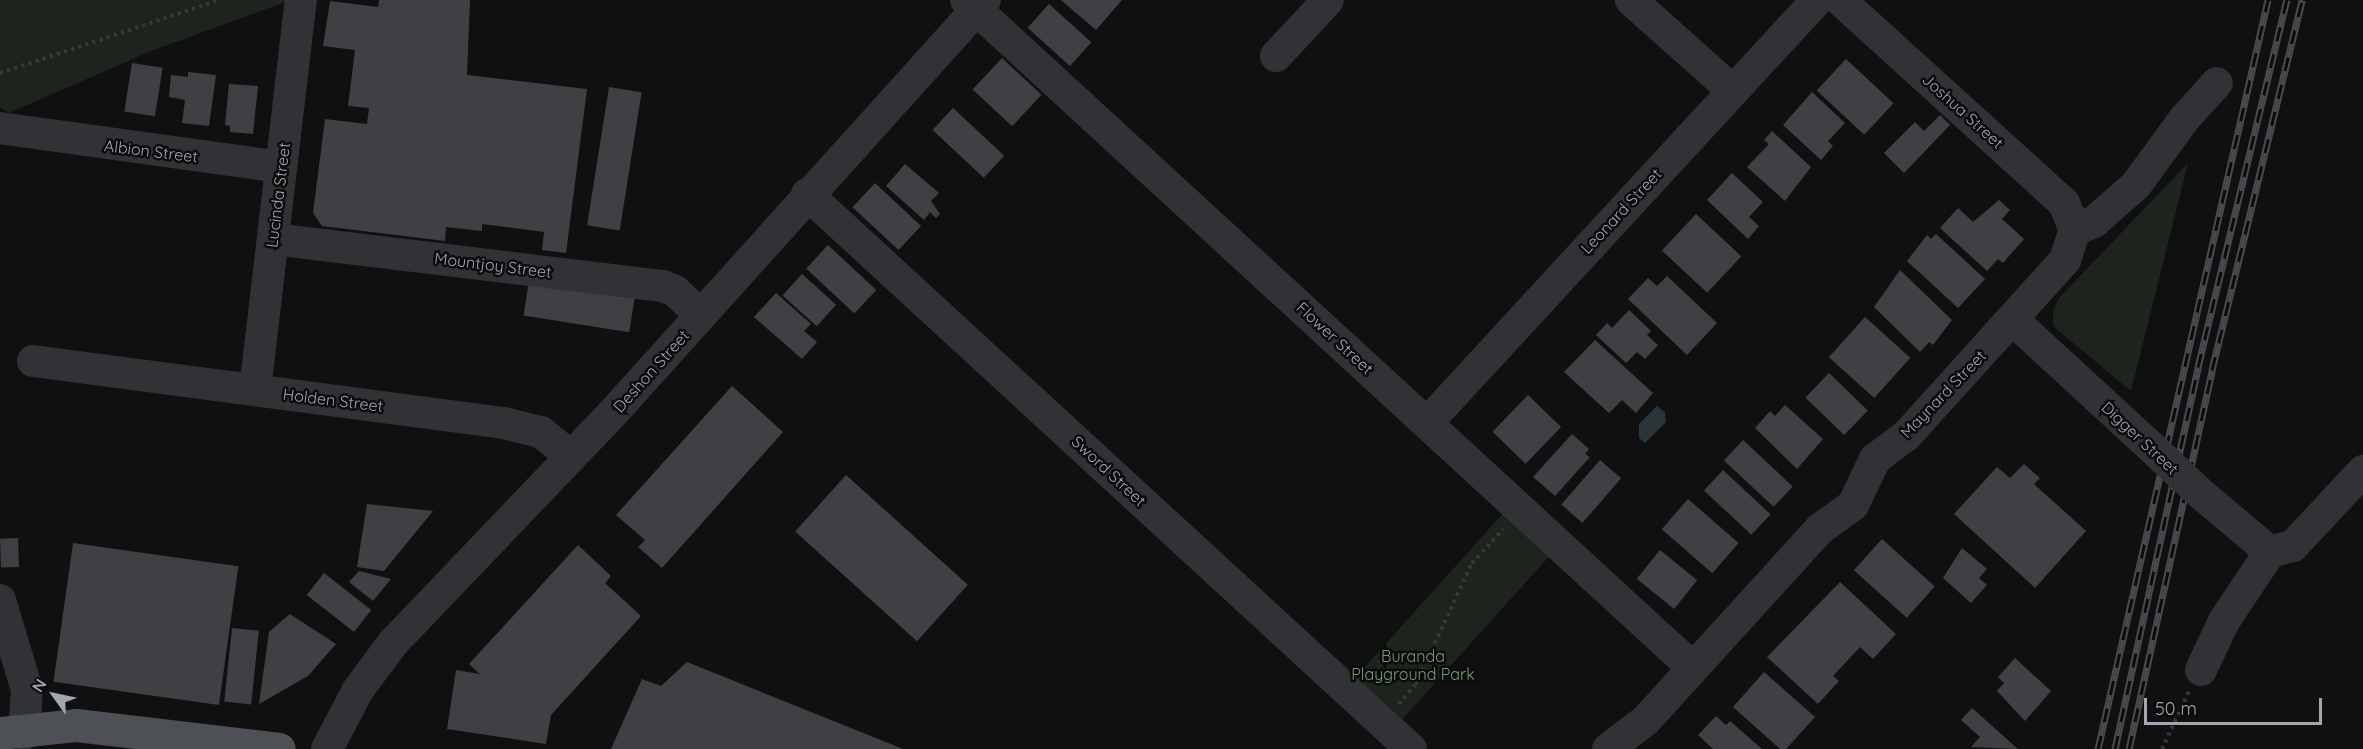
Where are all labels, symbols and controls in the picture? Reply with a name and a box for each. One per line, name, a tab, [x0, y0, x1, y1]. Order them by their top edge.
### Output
street label: Joshua Street	[1919, 70, 2007, 152]
street label: Albion Street	[103, 136, 199, 166]
street label: Lucinda Street	[262, 141, 294, 249]
street label: Leonard Street	[1577, 164, 1665, 258]
street label: Mountjoy Street	[433, 248, 553, 282]
street label: Flower Street	[1293, 298, 1377, 378]
street label: Deshon Street	[609, 326, 693, 416]
street label: Maynard Street	[1896, 346, 1990, 442]
street label: Holden Street	[282, 384, 384, 416]
street label: Digger Street	[2098, 398, 2182, 478]
street label: Sword Street	[1068, 432, 1150, 510]
park label: Buranda Playground Park	[1351, 646, 1475, 684]
north arrow	[24, 665, 84, 725]
text: N	[27, 675, 50, 696]
scale bar	[2147, 686, 2326, 724]
text: 50 m	[2155, 697, 2197, 720]

